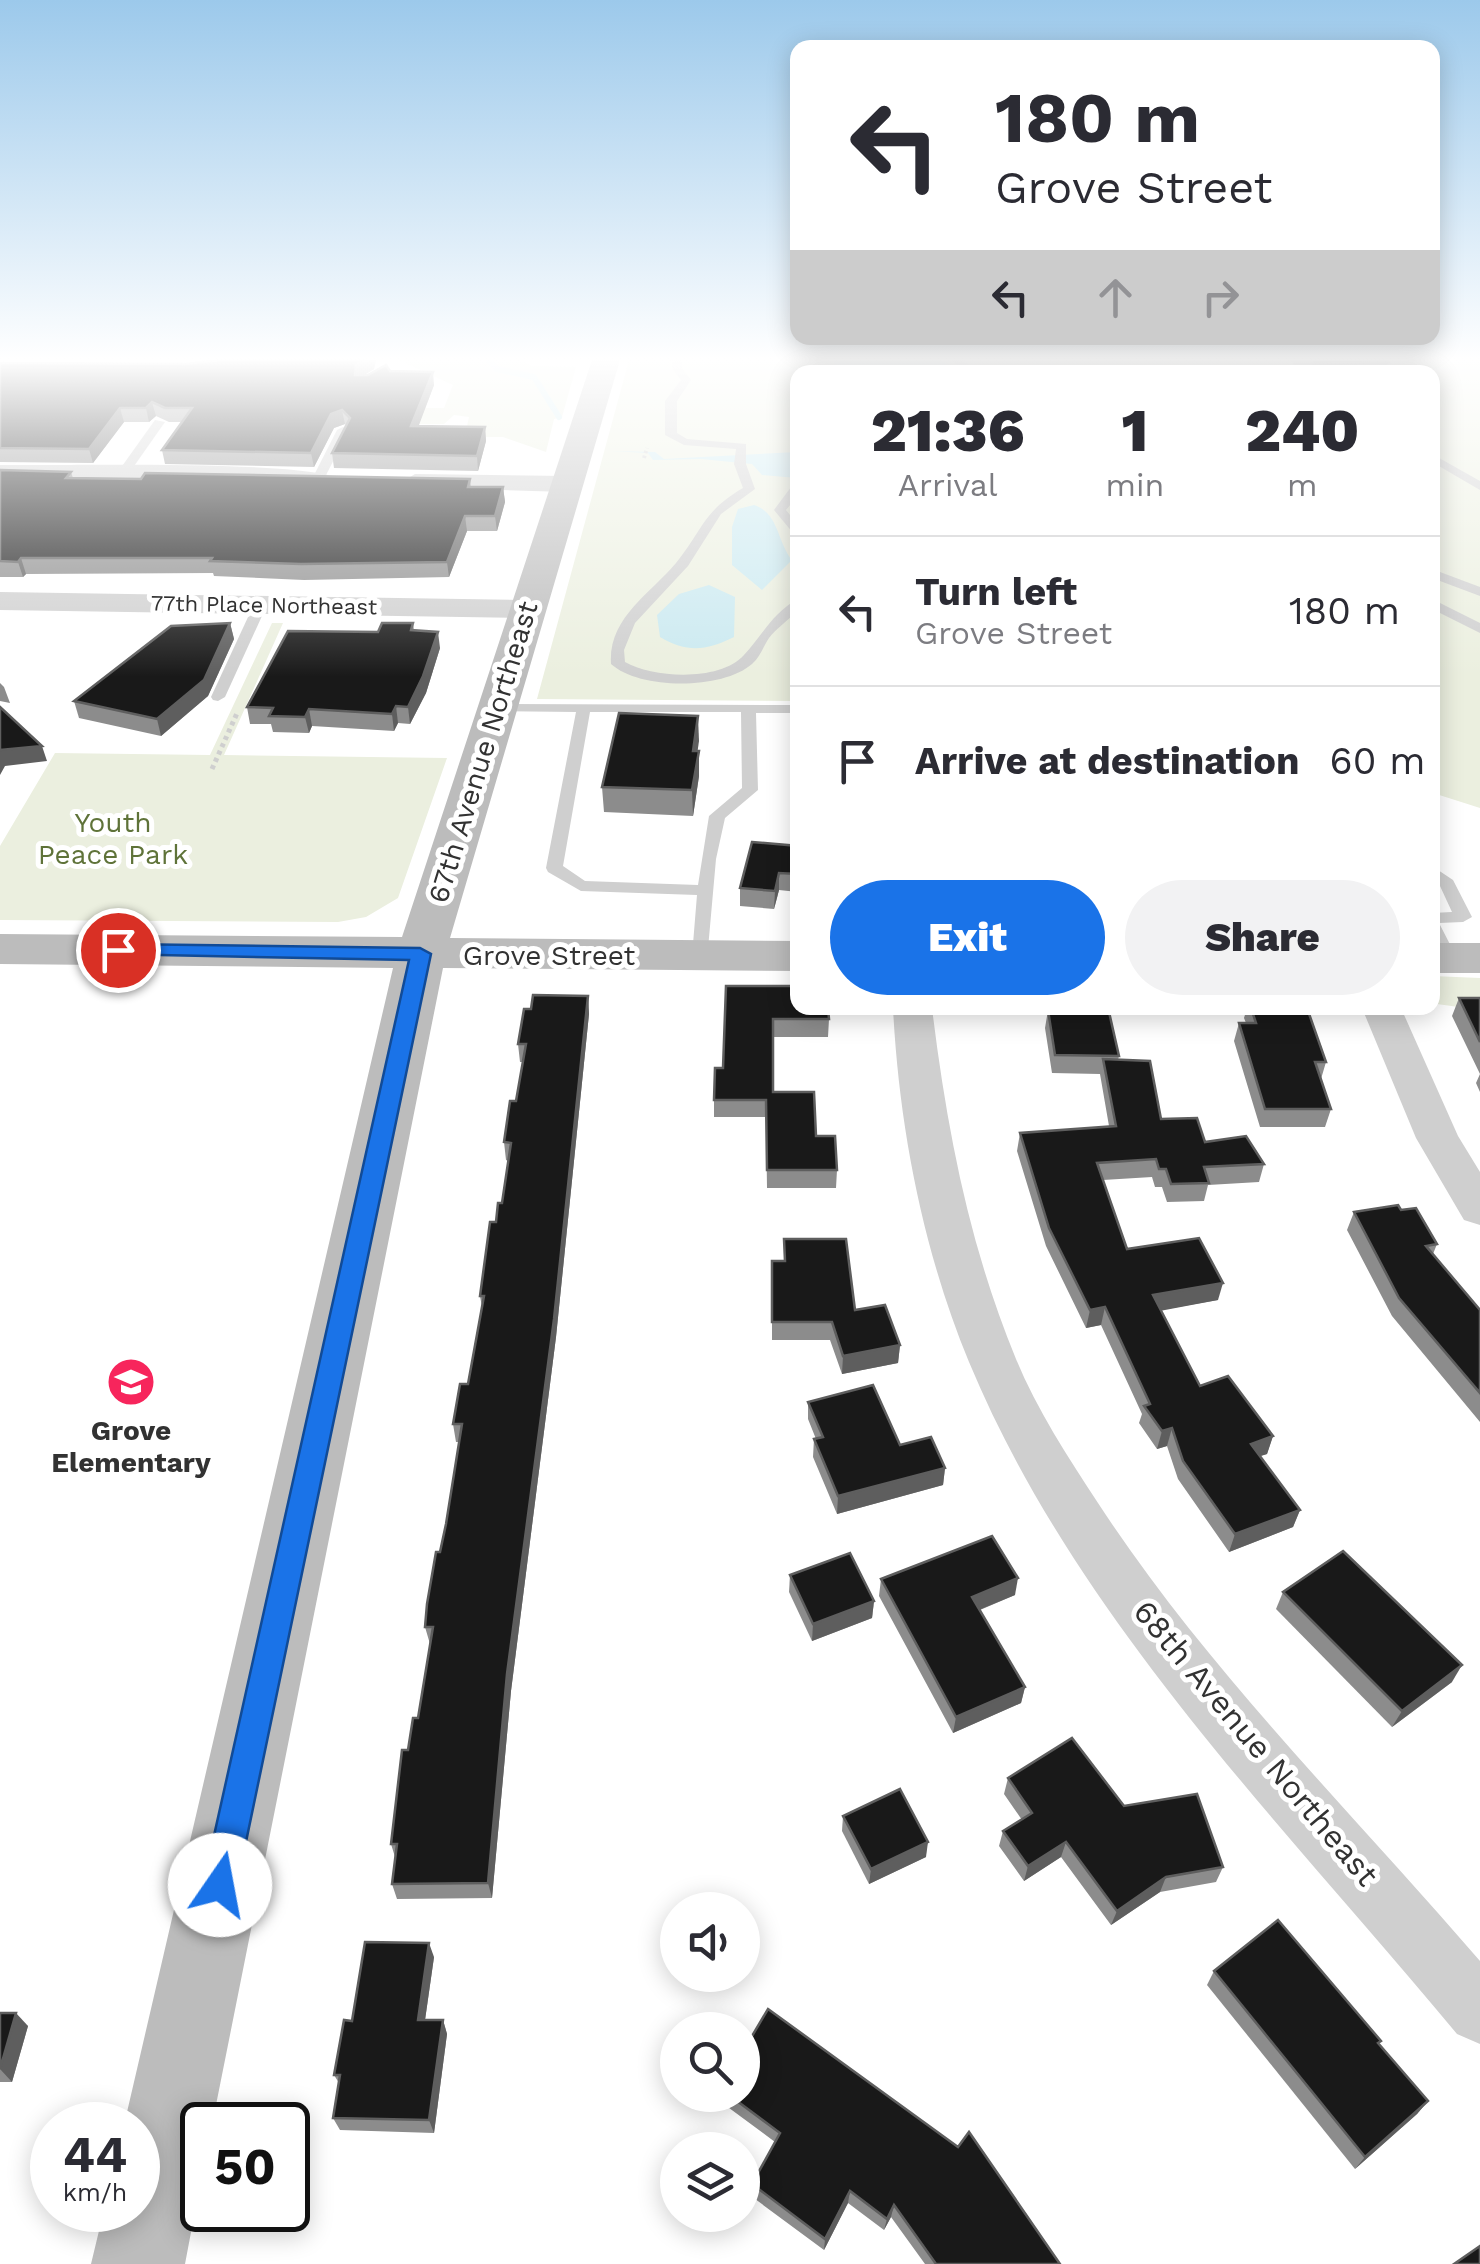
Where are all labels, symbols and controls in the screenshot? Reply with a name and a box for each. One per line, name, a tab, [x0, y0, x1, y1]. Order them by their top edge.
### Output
text: 180 m	[995, 77, 1200, 159]
icon: left	[830, 80, 960, 210]
text: Grove Street	[995, 161, 1272, 214]
icon: left	[983, 270, 1038, 325]
icon: ahead	[1088, 270, 1143, 325]
icon: right	[1193, 270, 1248, 325]
text: 21:36	[871, 395, 1025, 466]
text: 1	[1121, 395, 1148, 466]
text: 240	[1245, 395, 1359, 466]
text: Arrival	[898, 466, 998, 504]
text: min	[1105, 466, 1164, 504]
text: m	[1287, 466, 1317, 504]
text: Turn left	[915, 570, 1077, 614]
icon: left	[830, 584, 885, 639]
text: 180 m	[1289, 589, 1400, 633]
street label: 77th Place Northeast	[151, 591, 377, 619]
street label: 67th Avenue Northeast	[421, 597, 545, 907]
text: Grove Street	[915, 614, 1112, 652]
icon: arrive	[830, 734, 885, 789]
text: Arrive at destination	[915, 739, 1300, 783]
text: 60 m	[1330, 739, 1425, 783]
park label: Youth Peace Park	[38, 806, 188, 871]
button: Exit	[830, 880, 1105, 995]
button: Share	[1125, 880, 1400, 995]
pin	[76, 908, 161, 993]
icon: arrive	[91, 923, 146, 978]
street label: Grove Street	[463, 939, 636, 972]
school or university icon: Grove Elementary	[105, 1356, 157, 1408]
place label: Grove Elementary	[51, 1414, 211, 1479]
street label: 68th Avenue Northeast	[1126, 1593, 1386, 1893]
position arrow	[168, 1833, 272, 1937]
map controls	[660, 1892, 760, 2232]
button: sound	[660, 1892, 760, 1992]
button: search	[660, 2012, 760, 2112]
speed limit sign: 50	[180, 2102, 310, 2232]
text: 44	[63, 2125, 127, 2184]
button: layers	[660, 2132, 760, 2232]
text: km/h	[63, 2178, 127, 2207]

